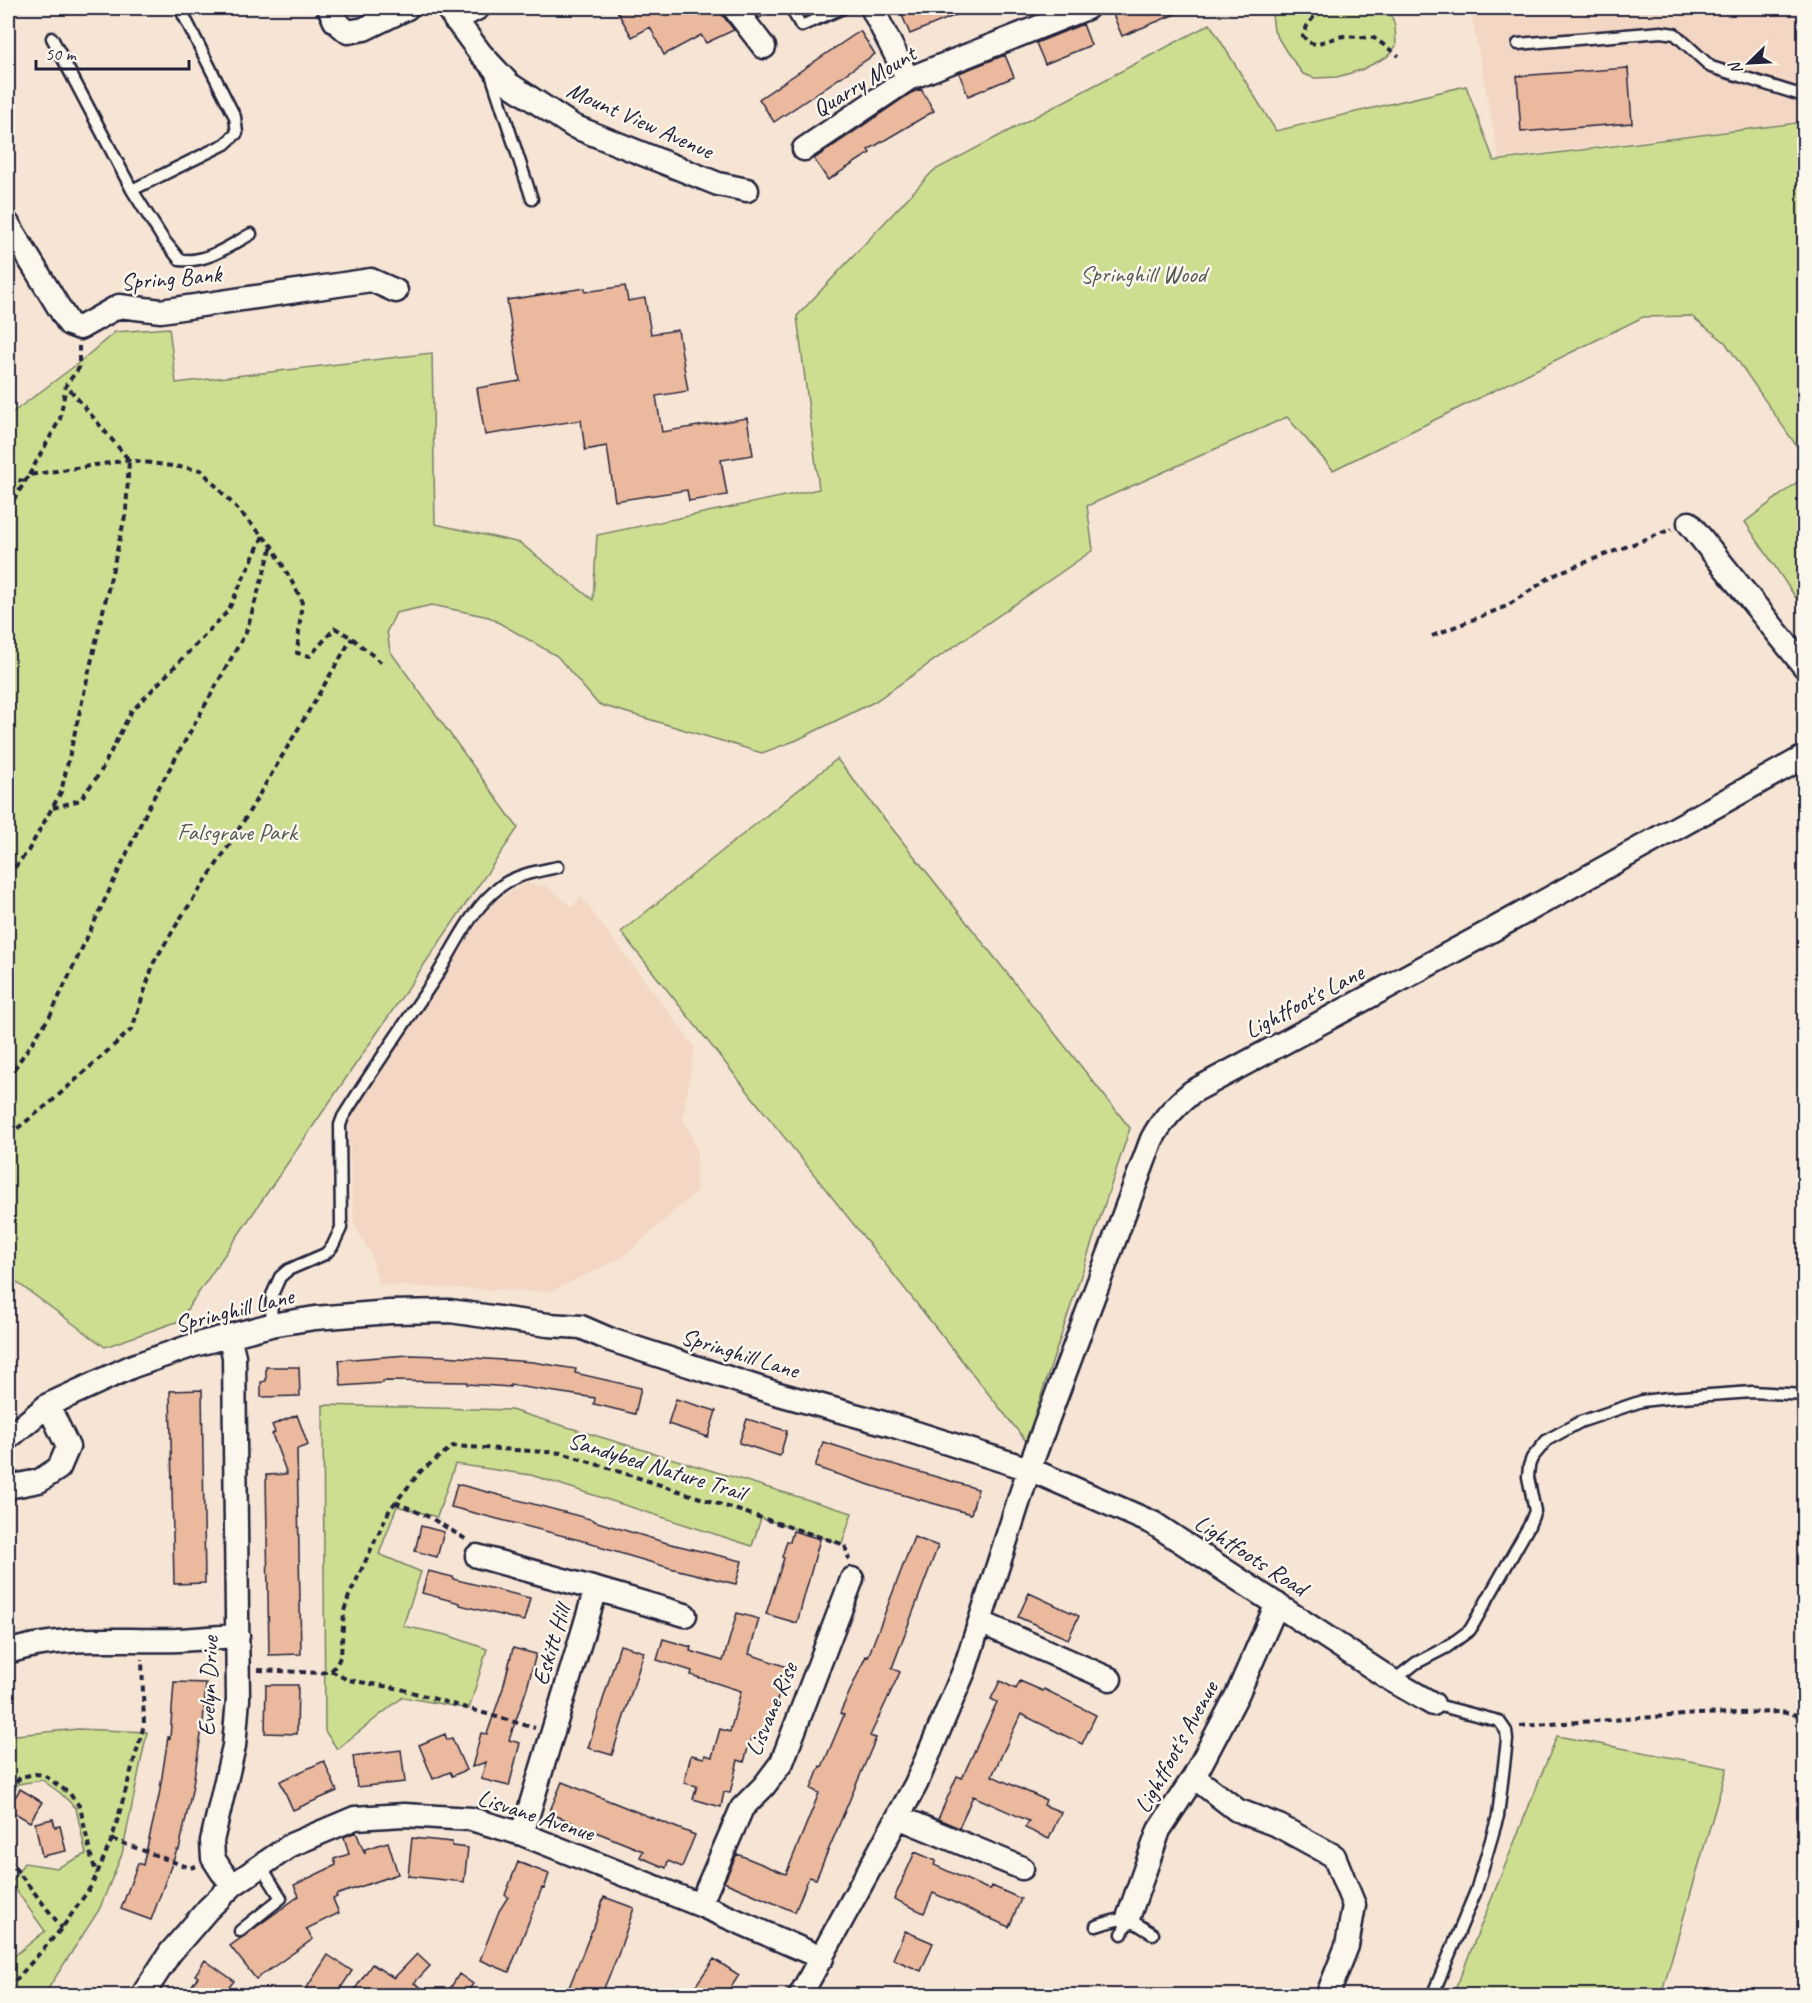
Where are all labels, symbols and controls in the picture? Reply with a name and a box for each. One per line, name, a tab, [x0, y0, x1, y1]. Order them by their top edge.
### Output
scale bar	[36, 33, 189, 71]
north arrow	[1719, 33, 1779, 93]
street label: Quarry Mount	[807, 37, 923, 124]
text: 50 m	[45, 43, 78, 65]
text: N	[1724, 57, 1747, 77]
street label: Mount View Avenue	[562, 74, 720, 166]
street label: Spring Bank	[120, 258, 225, 297]
park label: Springhill Wood	[1080, 259, 1210, 289]
park label: Falsgrave Park	[177, 817, 299, 847]
street label: Lightfoot's Lane	[1239, 956, 1371, 1045]
street label: Springhill Lane	[172, 1280, 299, 1339]
street label: Springhill Lane	[678, 1321, 804, 1386]
street label: Sandybed Nature Trail	[565, 1425, 753, 1508]
street label: Lightfoots Road	[1189, 1507, 1316, 1604]
street label: Eskitt Hill	[525, 1598, 578, 1689]
street label: Evelyn Drive	[191, 1633, 225, 1736]
street label: Lisvane Rise	[738, 1656, 805, 1760]
street label: Lightfoot's Avenue	[1127, 1674, 1226, 1818]
street label: Lisvane Avenue	[474, 1782, 600, 1849]

